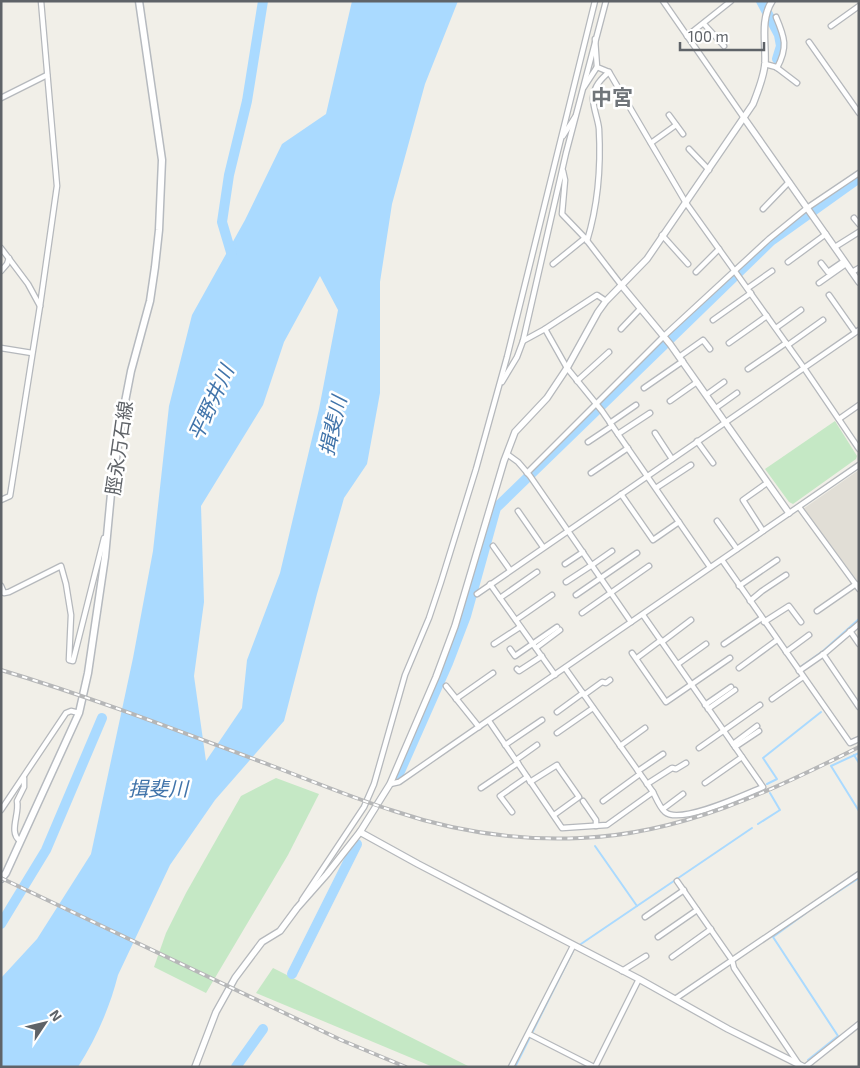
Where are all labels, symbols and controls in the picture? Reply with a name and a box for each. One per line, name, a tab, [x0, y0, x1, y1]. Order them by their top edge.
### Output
scale bar	[680, 20, 764, 52]
text: 100 m	[688, 27, 729, 45]
district label: 中宮	[591, 84, 633, 109]
water label: 平野井川	[182, 359, 239, 444]
water label: 揖斐川	[314, 392, 351, 458]
street label: 脛永万石線	[101, 399, 137, 497]
water label: 揖斐川	[128, 776, 190, 800]
north arrow	[20, 998, 70, 1048]
text: N	[46, 1006, 66, 1024]

